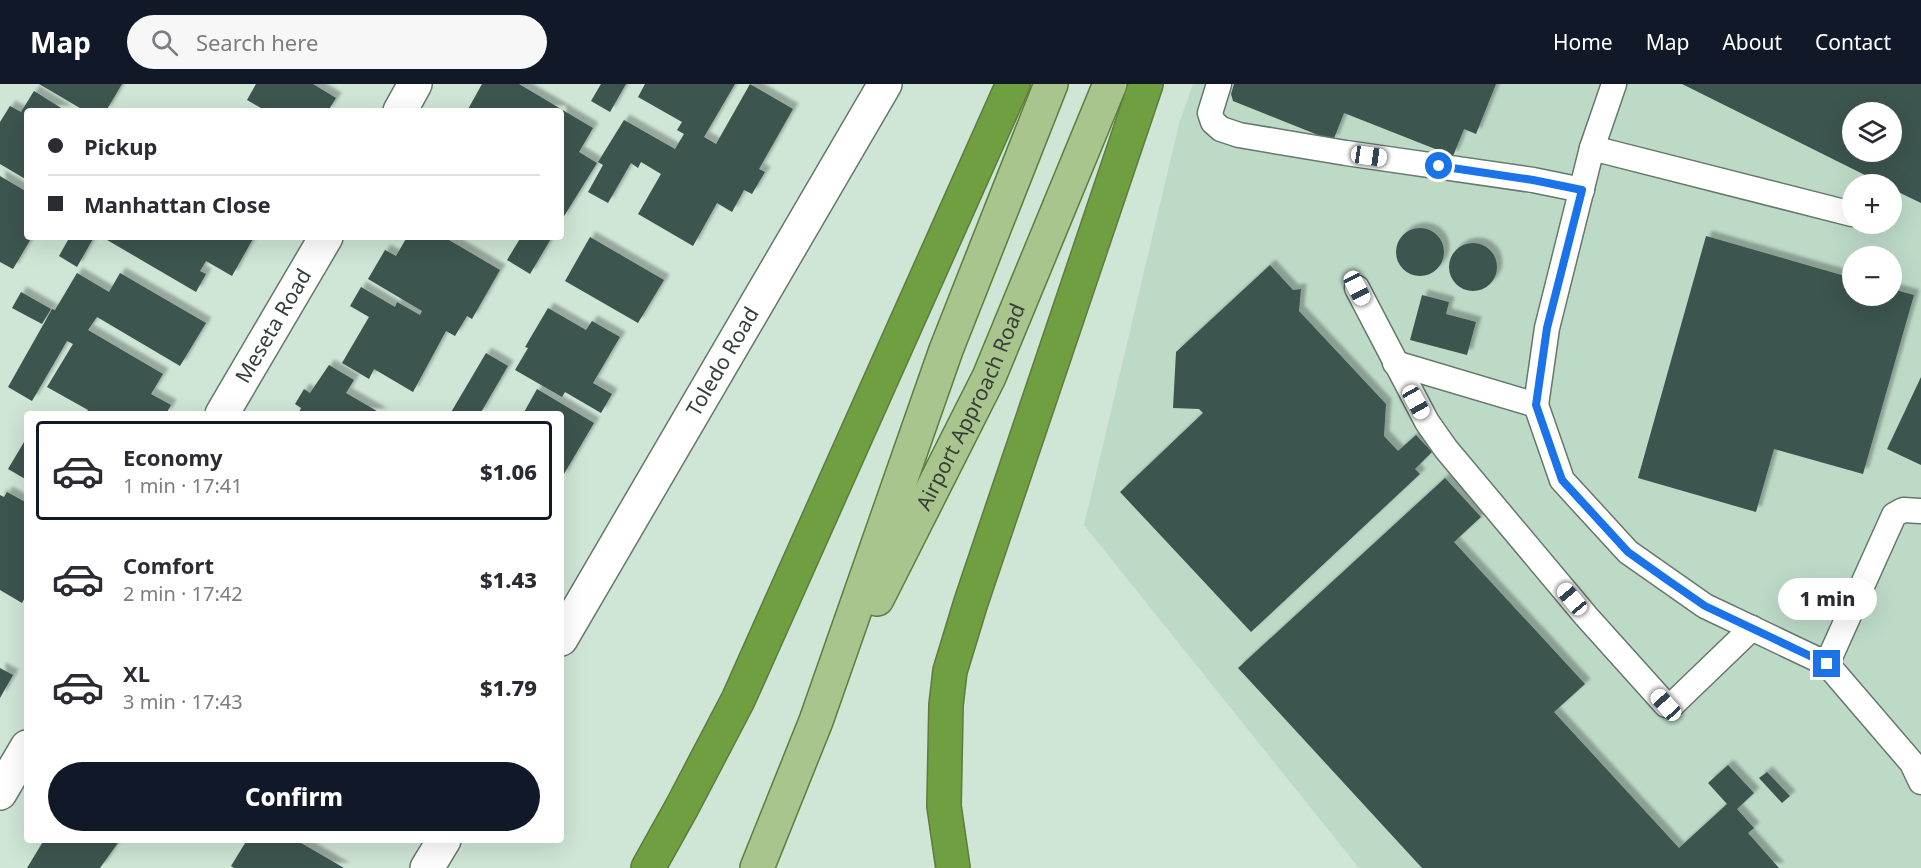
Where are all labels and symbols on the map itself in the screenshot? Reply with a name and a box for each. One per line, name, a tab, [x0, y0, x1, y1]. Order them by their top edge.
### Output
car	[1350, 145, 1388, 167]
route start	[1425, 152, 1452, 179]
street label: Meseta Road	[228, 263, 317, 388]
car	[1341, 268, 1373, 308]
street label: Airport Approach Road	[909, 299, 1031, 515]
street label: Toledo Road	[679, 302, 765, 421]
car	[1399, 382, 1433, 422]
callout: 1 min	[1778, 577, 1876, 619]
car	[1554, 579, 1590, 619]
route end	[1813, 650, 1840, 677]
car	[1647, 686, 1685, 724]

